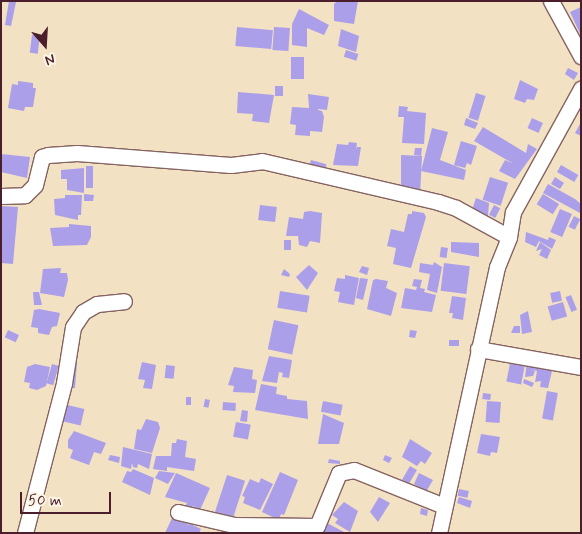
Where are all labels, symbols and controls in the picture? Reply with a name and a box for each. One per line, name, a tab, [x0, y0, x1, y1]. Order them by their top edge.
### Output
north arrow	[20, 20, 70, 70]
text: N	[43, 49, 57, 69]
scale bar	[22, 482, 114, 514]
text: 50 m	[28, 491, 62, 511]

